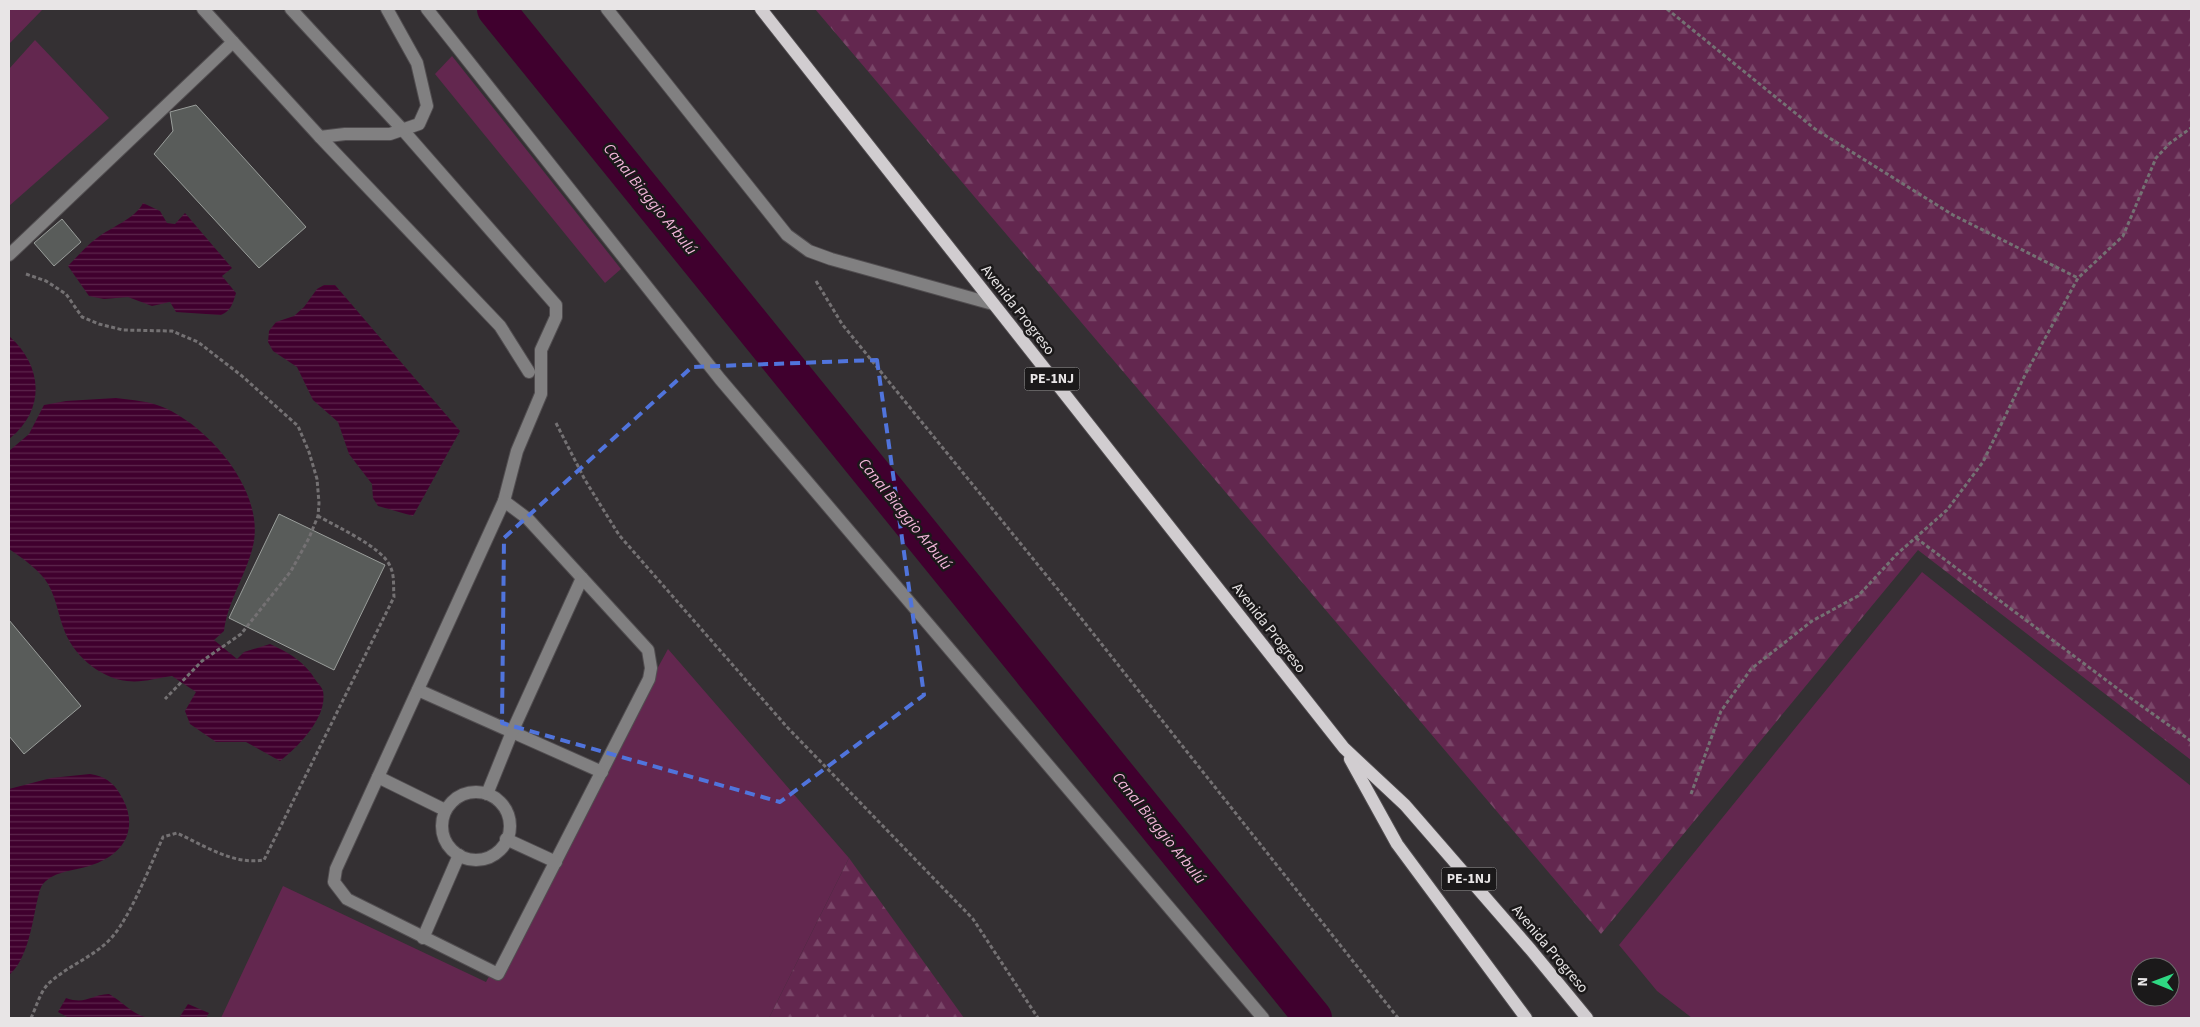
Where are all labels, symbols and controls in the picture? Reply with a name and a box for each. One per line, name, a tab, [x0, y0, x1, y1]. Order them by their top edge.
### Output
water label: Canal Biaggio Arbulú	[598, 138, 702, 260]
street label: Avenida Progreso	[976, 260, 1060, 360]
road number: PE-1NJ	[1024, 368, 1080, 390]
water label: Canal Biaggio Arbulú	[853, 453, 957, 575]
street label: Avenida Progreso	[1227, 578, 1311, 678]
water label: Canal Biaggio Arbulú	[1107, 767, 1211, 889]
road number: PE-1NJ	[1442, 868, 1496, 891]
street label: Avenida Progreso	[1507, 900, 1593, 998]
north arrow	[2130, 957, 2180, 1007]
text: N	[2133, 977, 2153, 987]

